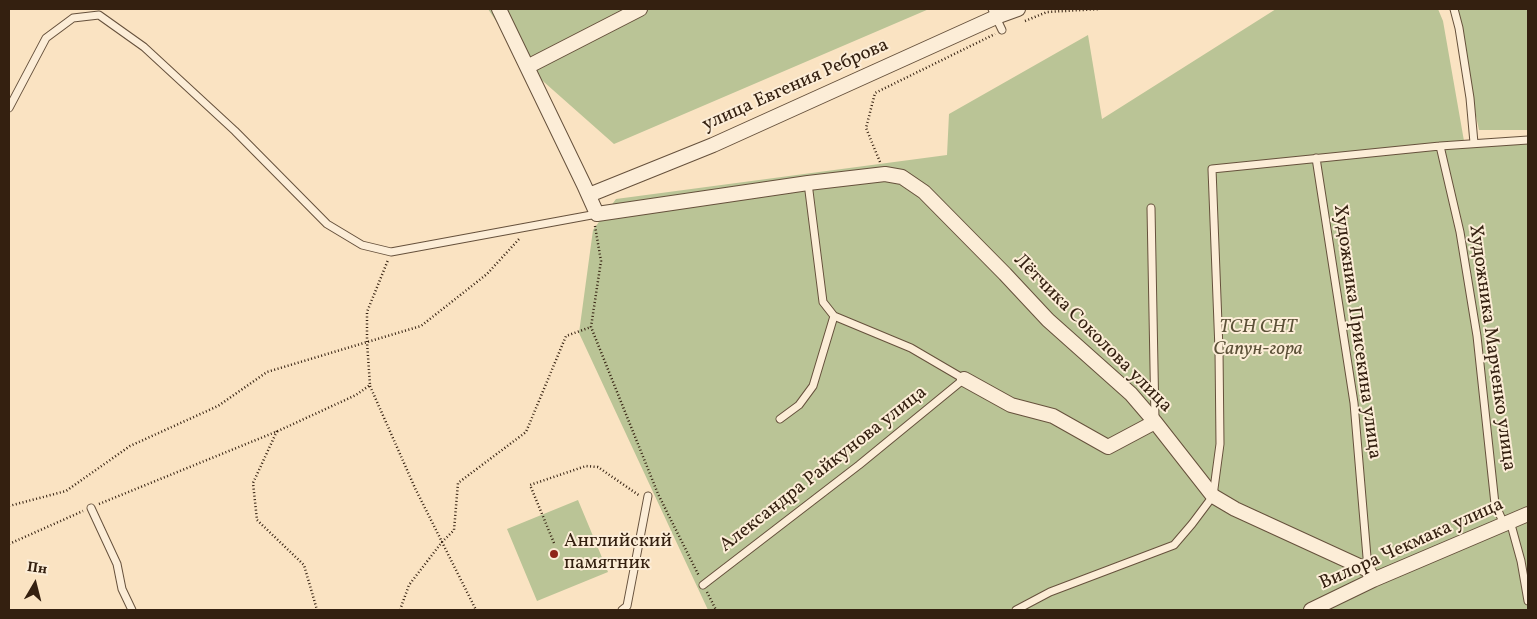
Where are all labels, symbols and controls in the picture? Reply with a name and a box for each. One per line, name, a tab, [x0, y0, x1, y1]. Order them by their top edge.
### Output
street label: улица Евгения Реброва	[699, 35, 893, 137]
street label: Художника Присекина улица	[1327, 203, 1385, 461]
street label: Художника Марченко улица	[1462, 223, 1520, 473]
street label: Лётчика Соколова улица	[1008, 250, 1176, 418]
park label: ТСН СНТ Сапун-гора	[1213, 318, 1303, 362]
street label: Александра Райкунова улица	[716, 382, 932, 558]
street label: Вилора Чекмака улица	[1316, 494, 1508, 596]
place label: Английский памятник	[564, 532, 672, 576]
marker: Английский памятник	[548, 548, 560, 560]
text: Пн	[26, 558, 48, 579]
north arrow	[10, 559, 60, 609]

